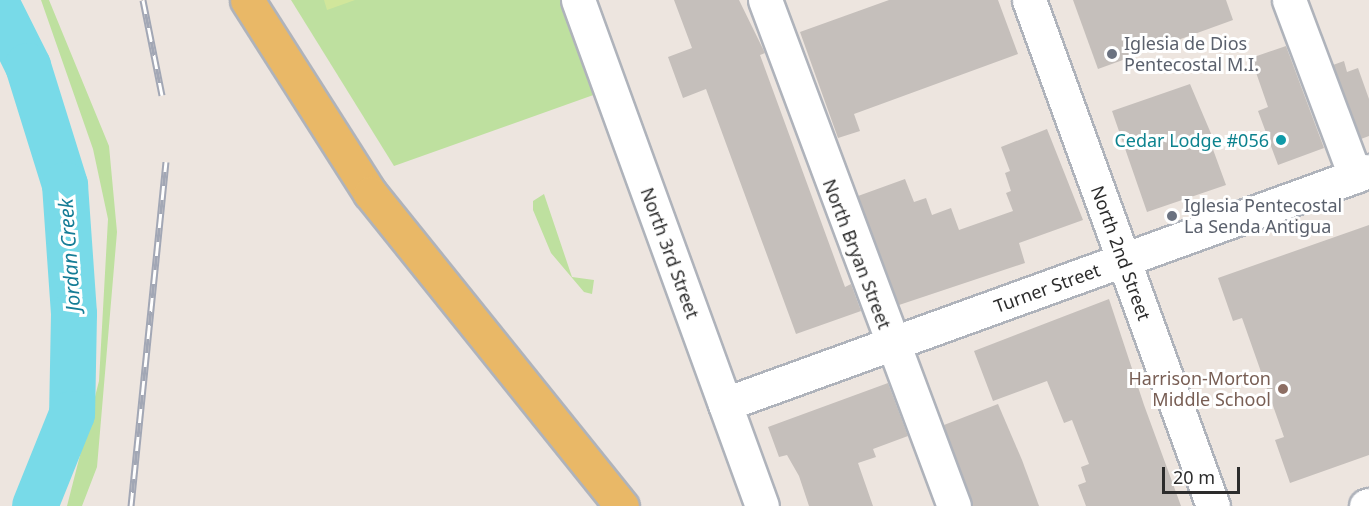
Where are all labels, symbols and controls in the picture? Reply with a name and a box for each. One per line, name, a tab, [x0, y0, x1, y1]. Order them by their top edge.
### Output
place label: Iglesia de Dios Pentecostal M.I.	[1124, 33, 1259, 76]
marker: Iglesia de Dios Pentecostal M.I.	[1105, 47, 1119, 61]
place label: Cedar Lodge #056	[1114, 129, 1269, 151]
marker: Cedar Lodge #056	[1274, 133, 1288, 147]
street label: North Bryan Street	[818, 176, 896, 332]
street label: North 2nd Street	[1087, 183, 1155, 323]
street label: North 3rd Street	[636, 185, 704, 321]
place label: Iglesia Pentecostal La Senda Antigua	[1184, 195, 1342, 238]
water label: Jordan Creek	[53, 198, 85, 312]
marker: Iglesia Pentecostal La Senda Antigua	[1165, 209, 1179, 223]
street label: Turner Street	[991, 259, 1103, 317]
place label: Harrison-Morton Middle School	[1128, 368, 1271, 410]
marker: Harrison-Morton Middle School	[1276, 382, 1290, 396]
scale bar	[1165, 455, 1243, 493]
text: 20 m	[1173, 465, 1215, 489]

